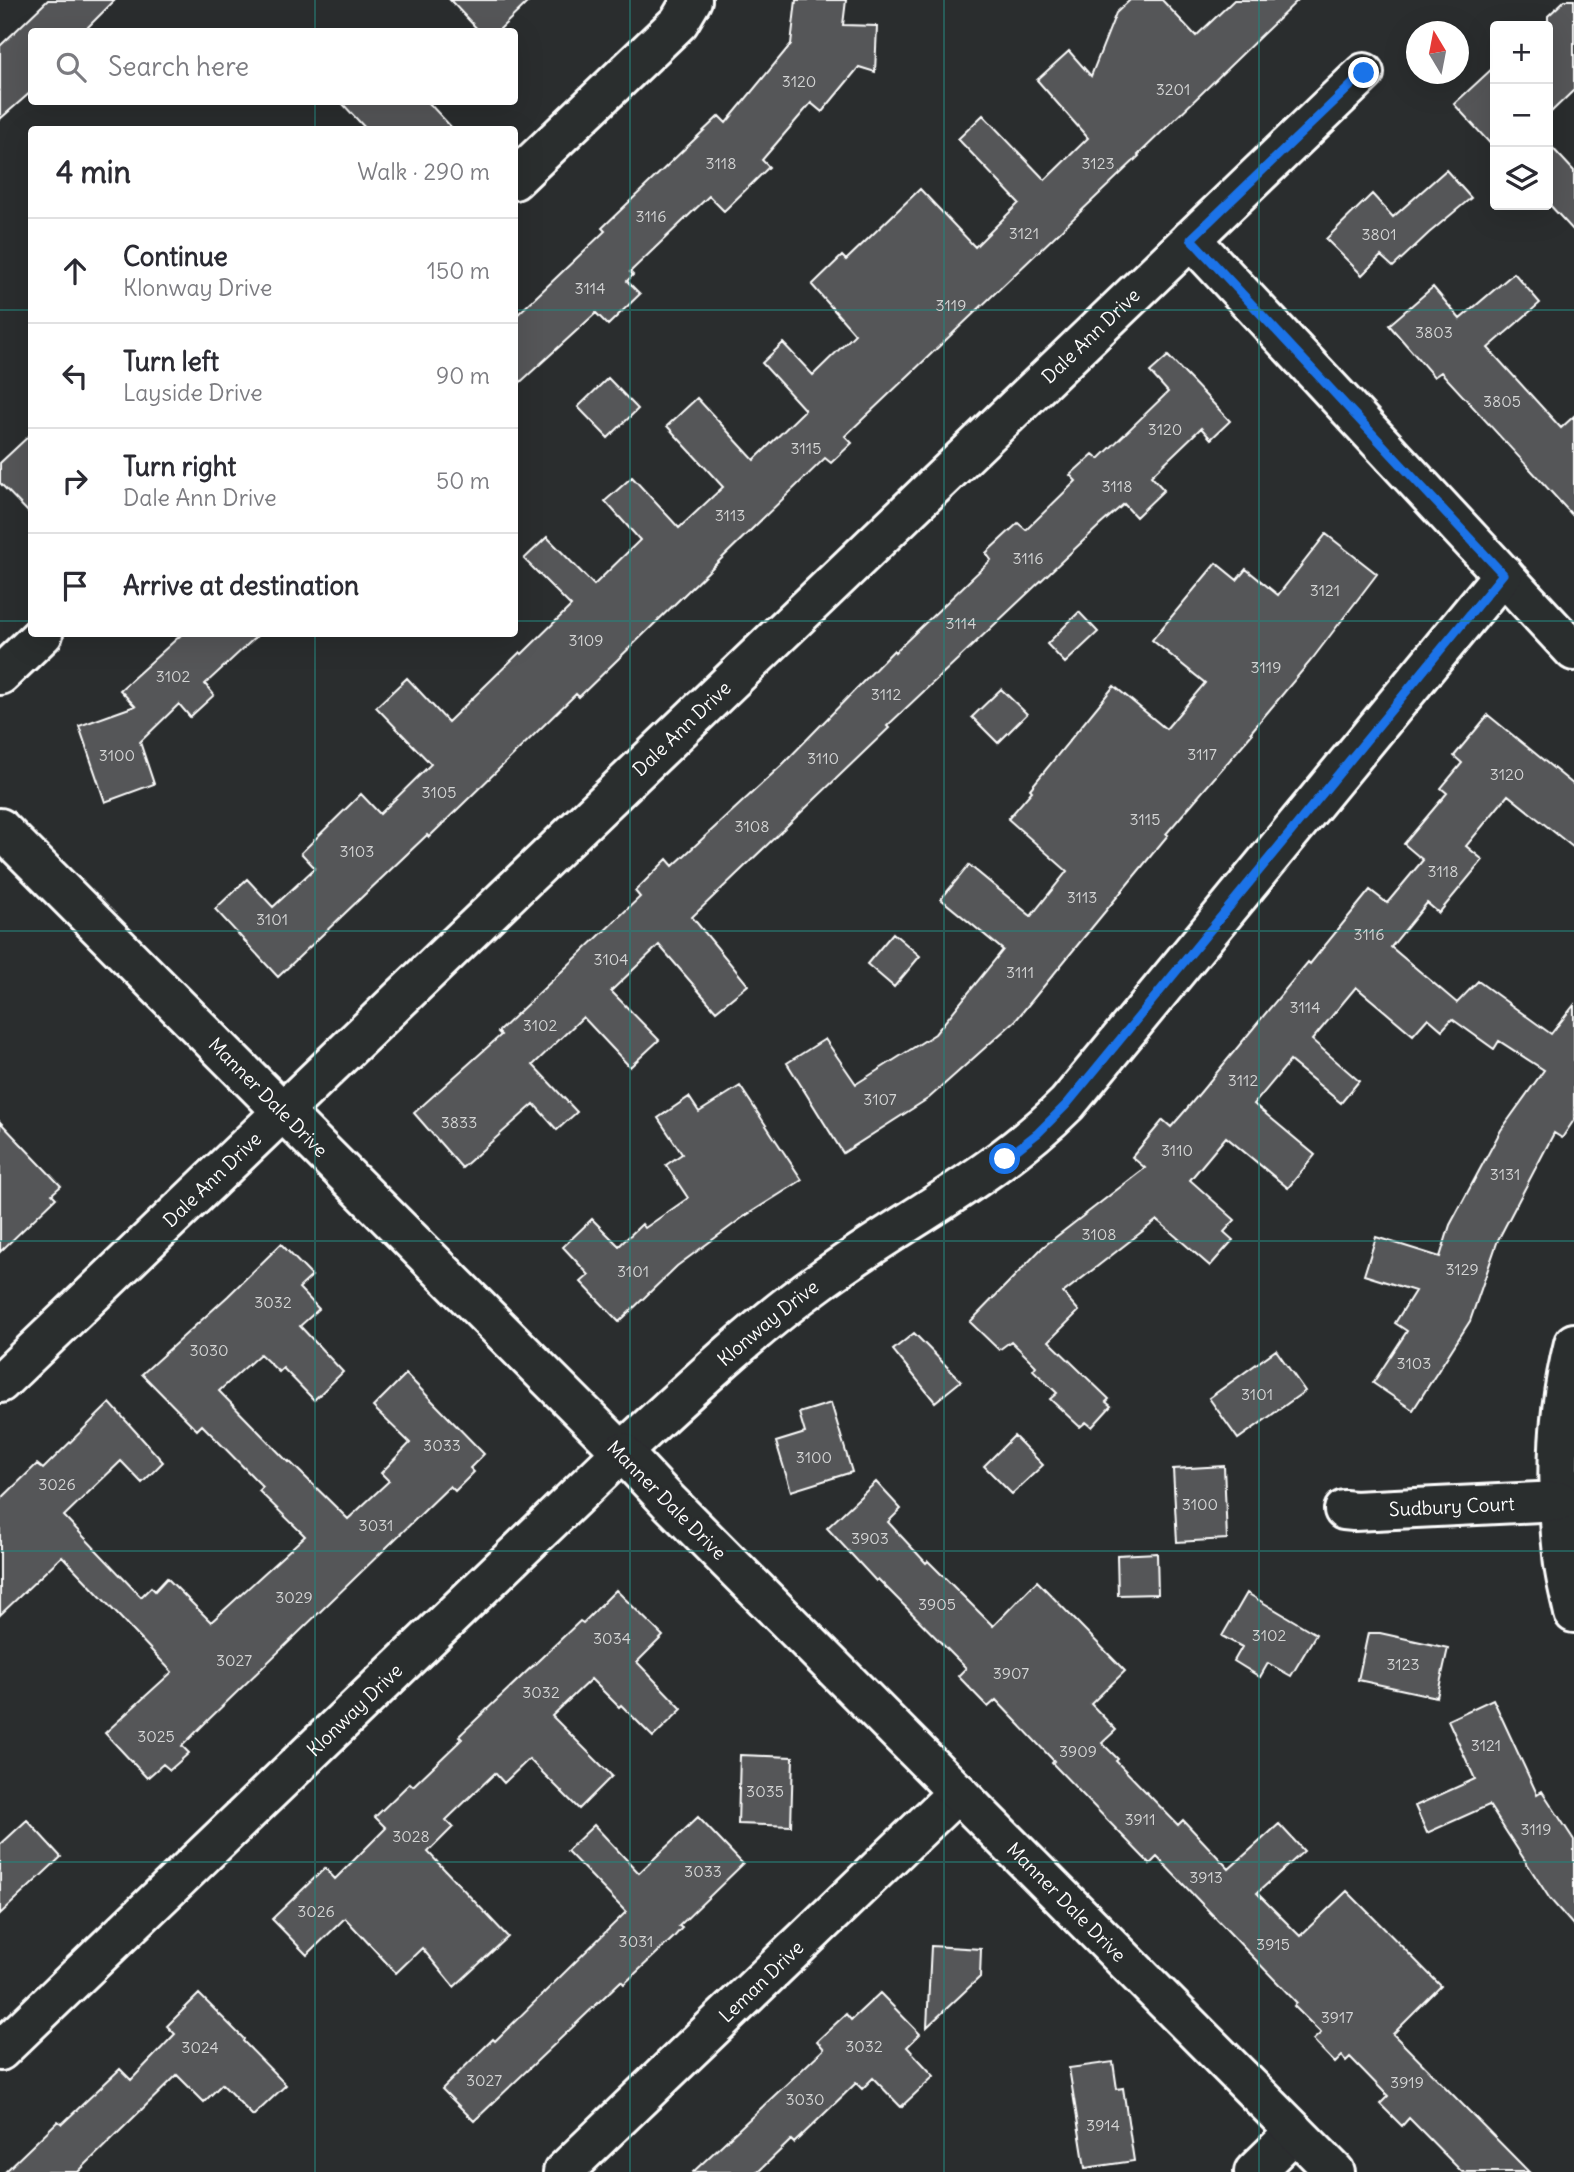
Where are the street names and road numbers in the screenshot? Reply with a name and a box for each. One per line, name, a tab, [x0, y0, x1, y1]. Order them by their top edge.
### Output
street label: Dale Ann Drive	[1036, 283, 1145, 388]
street label: Dale Ann Drive	[627, 676, 736, 781]
street label: Manner Dale Drive	[204, 1032, 333, 1162]
street label: Dale Ann Drive	[158, 1127, 266, 1232]
street label: Klonway Drive	[712, 1274, 823, 1371]
street label: Manner Dale Drive	[602, 1435, 732, 1565]
street label: Sudbury Court	[1388, 1491, 1515, 1521]
street label: Klonway Drive	[302, 1658, 407, 1761]
street label: Manner Dale Drive	[1002, 1837, 1131, 1967]
street label: Leman Drive	[714, 1935, 808, 2027]

